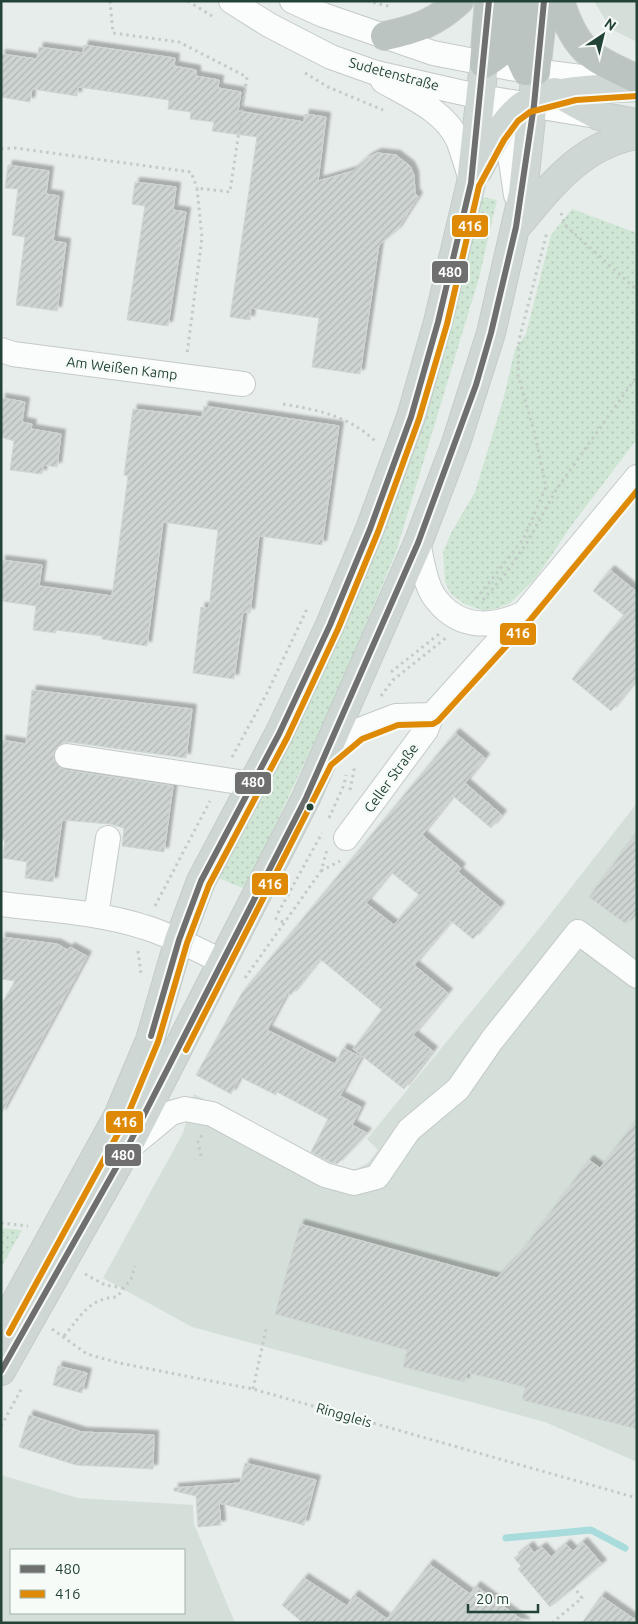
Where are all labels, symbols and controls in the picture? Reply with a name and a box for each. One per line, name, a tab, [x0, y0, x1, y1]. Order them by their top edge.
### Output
north arrow	[578, 10, 628, 60]
text: N	[602, 15, 619, 34]
street label: Sudetenstraße	[347, 54, 441, 94]
line badge: 416	[451, 214, 489, 238]
text: 416	[458, 218, 482, 234]
line badge: 480	[431, 260, 469, 284]
text: 480	[438, 264, 462, 280]
street label: Am Weißen Kamp	[66, 353, 178, 383]
line badge: 416	[499, 622, 537, 646]
text: 416	[506, 625, 530, 641]
street label: Celler Straße	[361, 740, 421, 816]
line badge: 480	[234, 771, 272, 795]
text: 480	[241, 774, 265, 790]
unlabelled marker	[305, 802, 315, 812]
line badge: 416	[251, 872, 289, 896]
text: 416	[258, 876, 282, 892]
line badge: 416	[105, 1110, 144, 1134]
text: 416	[113, 1114, 137, 1130]
line badge: 480	[104, 1143, 142, 1167]
text: 480	[111, 1147, 135, 1163]
street label: Ringgleis	[314, 1399, 374, 1431]
legend	[10, 1549, 185, 1614]
text: 480	[55, 1560, 80, 1577]
scale bar	[468, 1582, 538, 1614]
text: 416	[55, 1585, 80, 1602]
text: 20 m	[476, 1590, 509, 1607]

